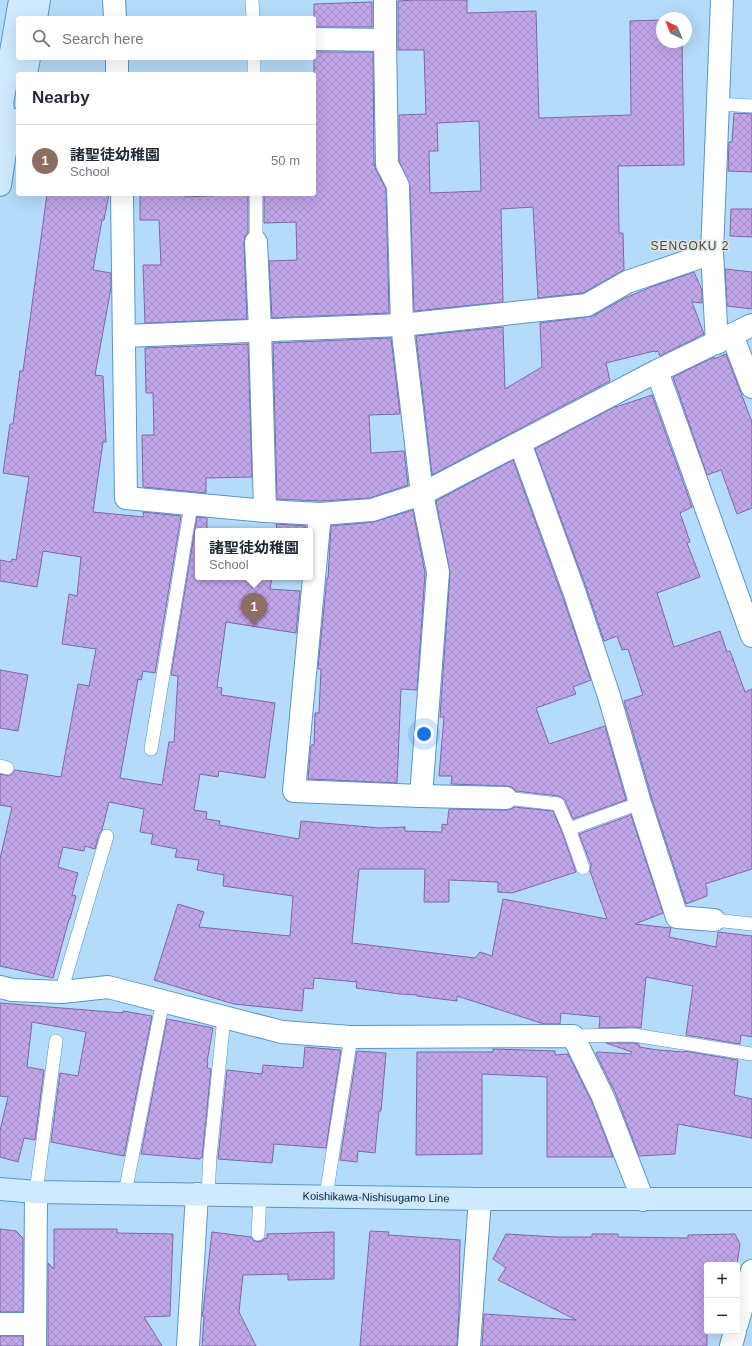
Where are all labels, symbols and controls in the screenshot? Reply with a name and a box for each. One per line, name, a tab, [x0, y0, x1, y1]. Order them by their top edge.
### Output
north arrow	[656, 12, 692, 48]
search box	[16, 16, 316, 60]
icon: search	[30, 27, 52, 49]
text: Search here	[62, 30, 144, 47]
text: Nearby	[32, 88, 90, 107]
text: 諸聖徒幼稚園	[70, 146, 160, 163]
text: 1	[41, 153, 49, 168]
text: 50 m	[271, 153, 300, 168]
text: School	[70, 164, 110, 179]
district label: SENGOKU 2	[650, 239, 730, 253]
popup	[195, 528, 313, 580]
text: 諸聖徒幼稚園	[209, 539, 299, 556]
text: School	[209, 557, 249, 572]
pin: 1	[241, 593, 267, 626]
your location	[414, 724, 434, 744]
street label: Koishikawa-Nishisugamo Line	[303, 1190, 449, 1204]
map controls	[704, 1262, 740, 1334]
button: +	[704, 1262, 740, 1298]
button: −	[704, 1298, 740, 1334]

